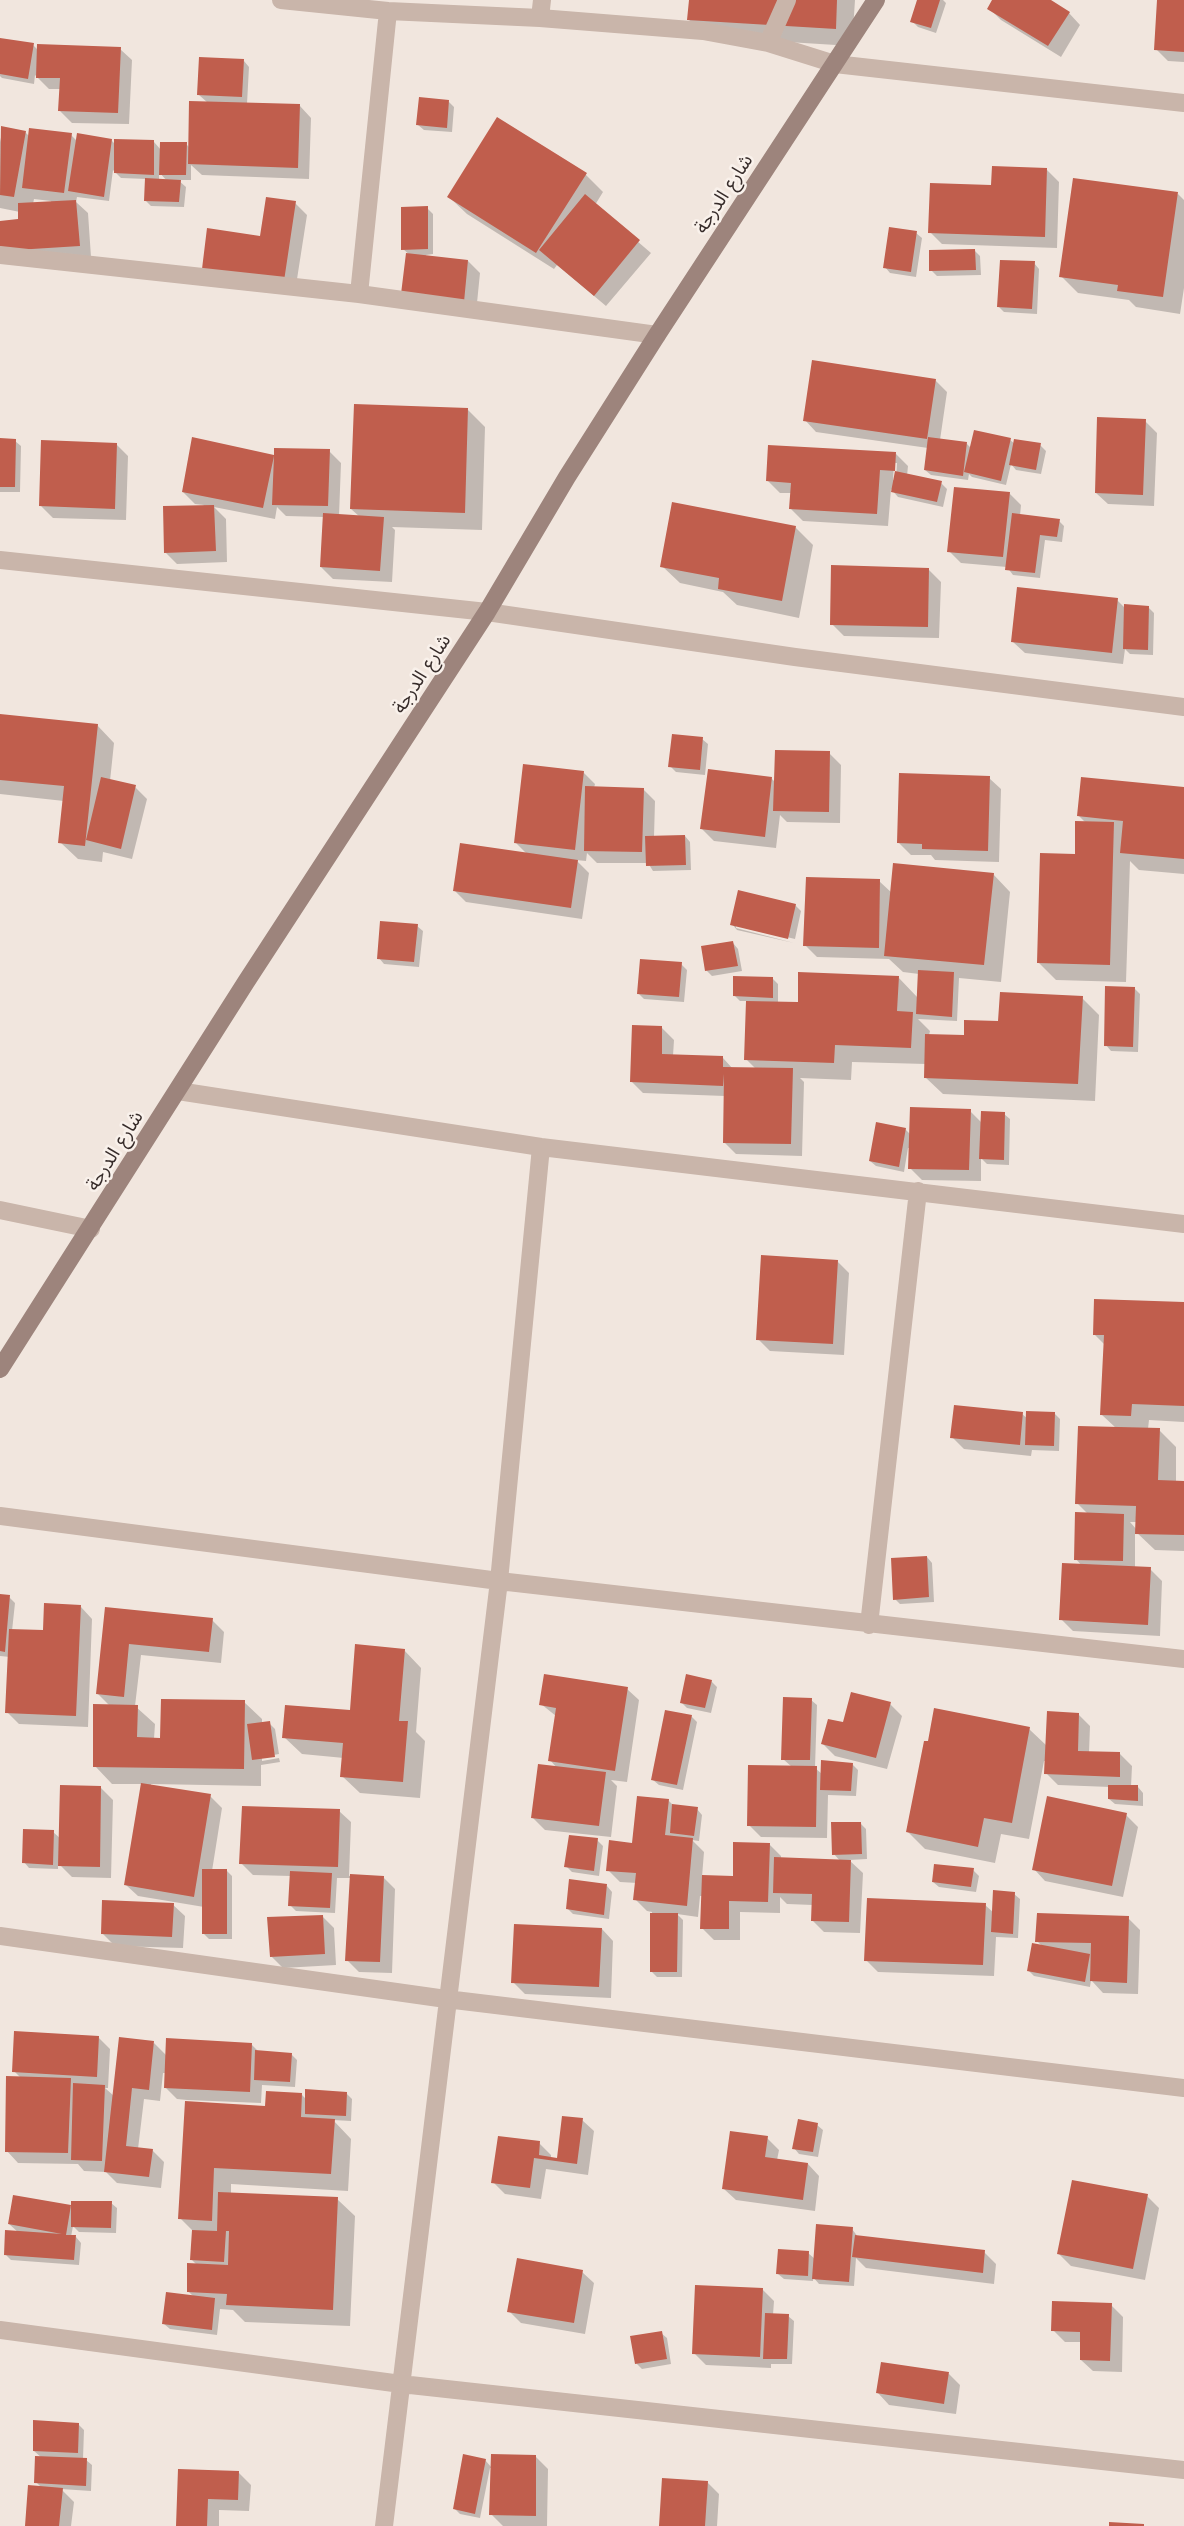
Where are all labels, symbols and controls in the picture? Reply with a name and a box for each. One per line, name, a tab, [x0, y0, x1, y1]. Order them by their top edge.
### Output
street label: شارع الدرجة	[690, 150, 758, 238]
street label: شارع الدرجة	[388, 630, 456, 718]
street label: شارع الدرجة	[82, 1107, 148, 1195]

